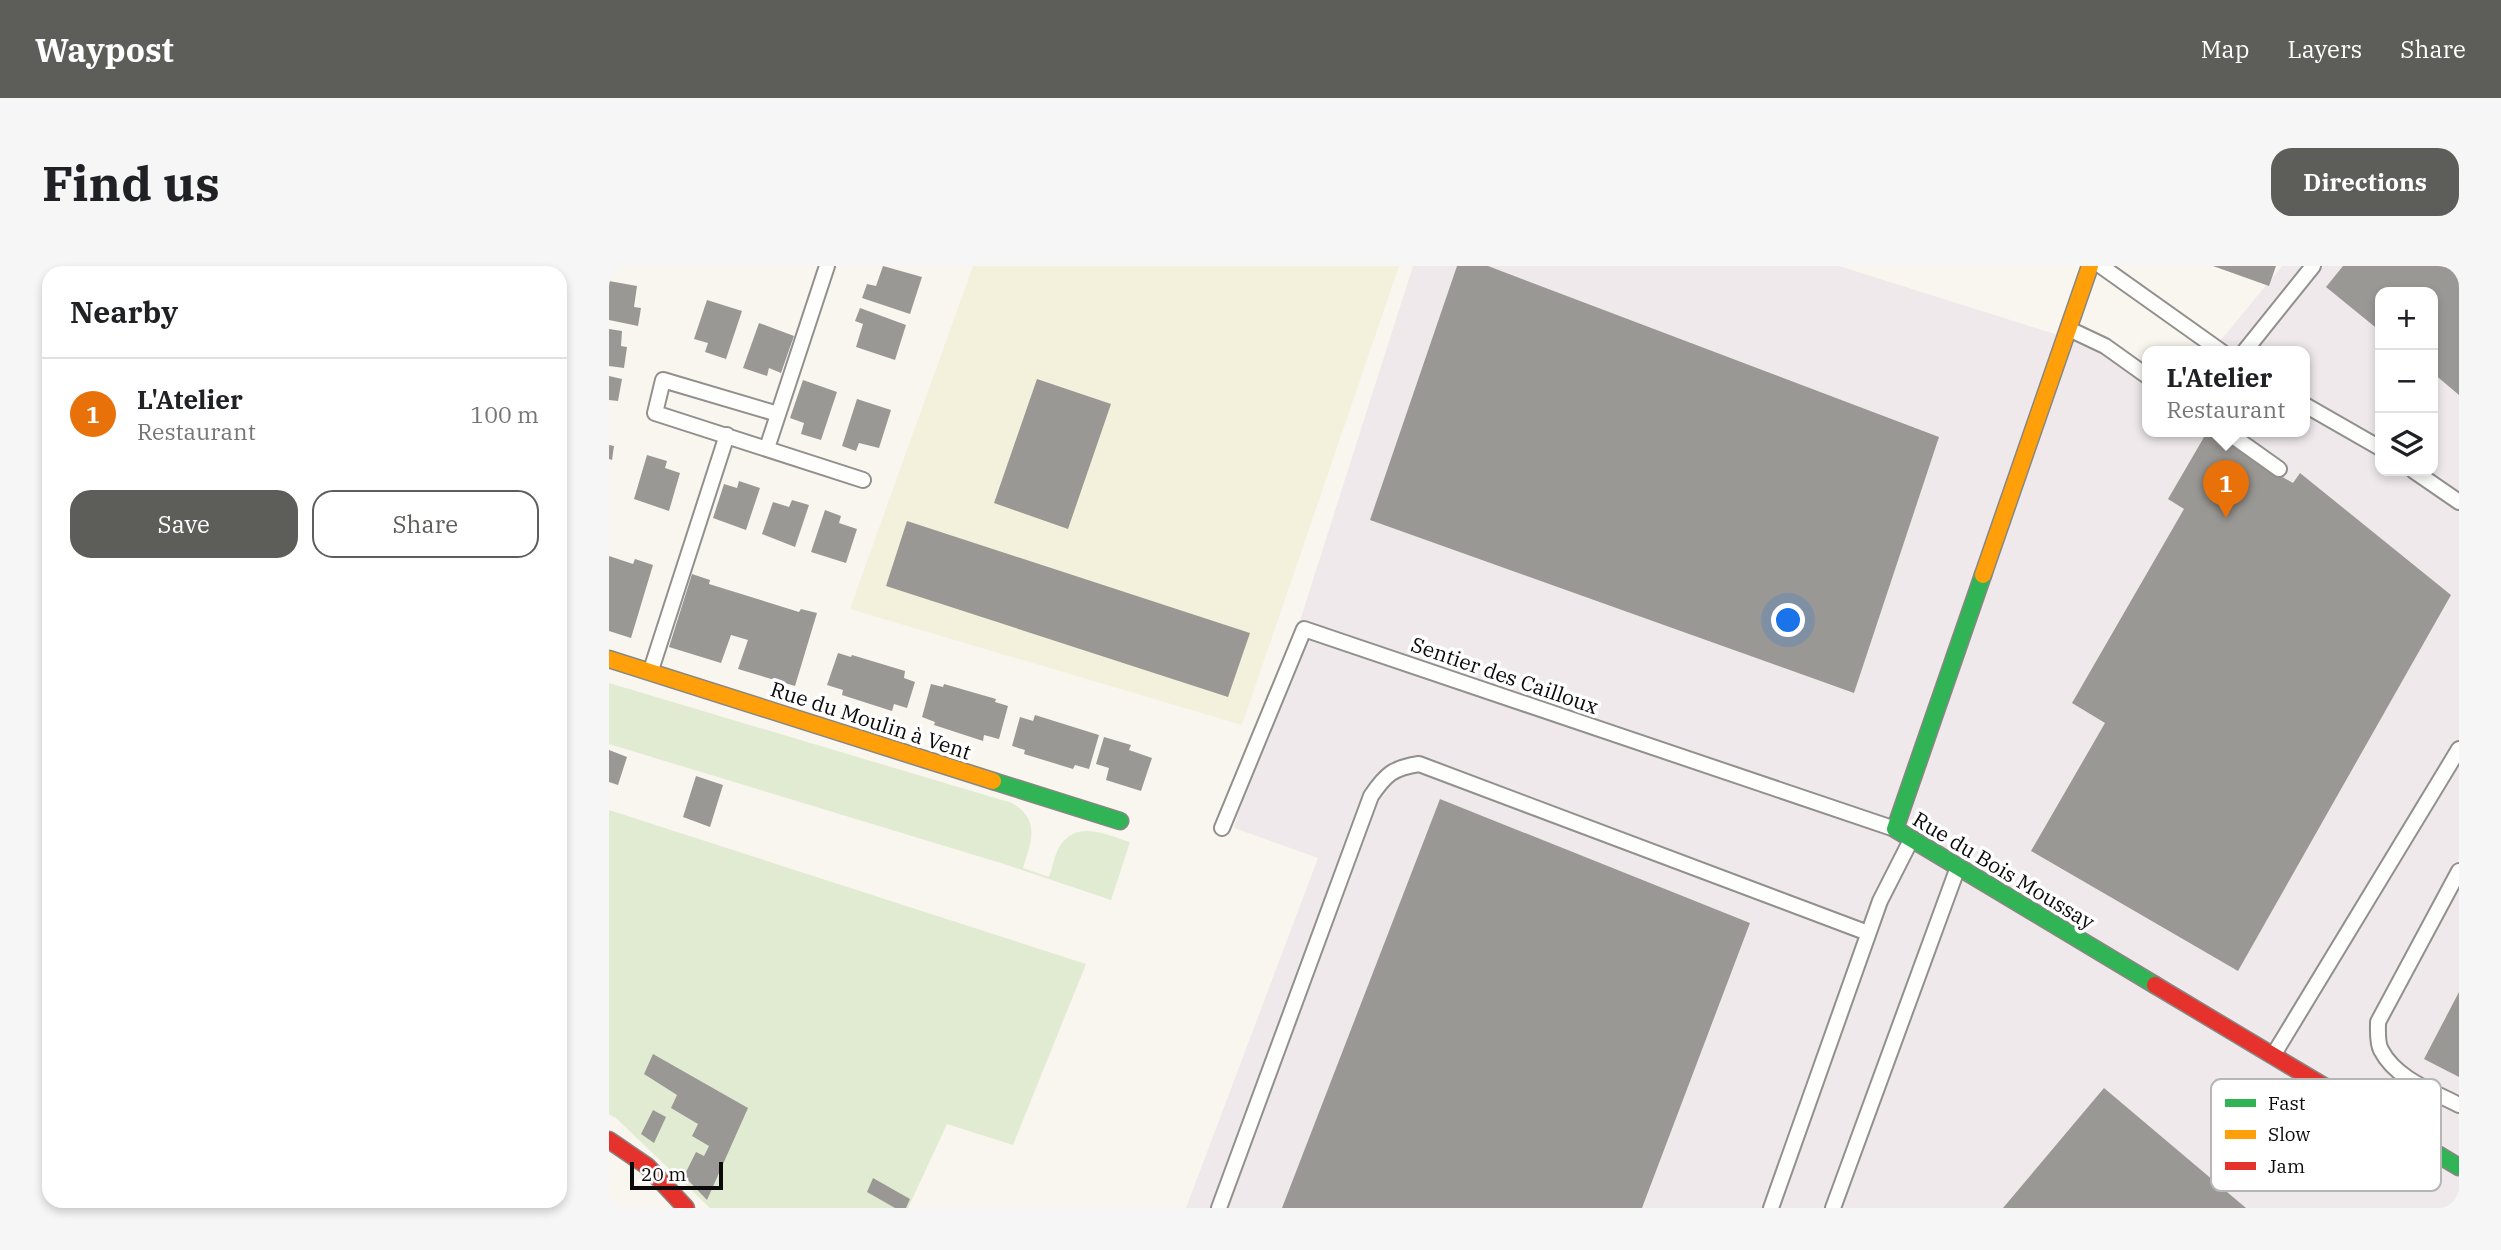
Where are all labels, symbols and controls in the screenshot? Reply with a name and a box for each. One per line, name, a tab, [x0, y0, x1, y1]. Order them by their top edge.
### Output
text: Waypost	[35, 28, 174, 71]
text: Map	[2201, 33, 2249, 65]
text: Layers	[2287, 33, 2362, 65]
text: Share	[2400, 33, 2466, 65]
button: Directions	[2271, 148, 2459, 216]
text: Find us	[42, 151, 220, 214]
map controls	[2375, 287, 2438, 476]
button: +	[2375, 287, 2438, 350]
text: Nearby	[70, 292, 178, 331]
popup	[2142, 346, 2310, 437]
button: −	[2375, 350, 2438, 413]
text: L'Atelier	[2167, 360, 2272, 394]
text: L'Atelier	[137, 382, 243, 416]
text: Restaurant	[2167, 394, 2285, 424]
text: 1	[86, 399, 100, 429]
text: 100 m	[470, 399, 539, 429]
button: layers	[2375, 413, 2438, 476]
text: Restaurant	[137, 416, 256, 446]
pin: 1	[2203, 460, 2249, 518]
button: Save	[70, 490, 298, 558]
button: Share	[312, 490, 539, 558]
your location	[1771, 603, 1805, 637]
street label: Sentier des Cailloux	[1408, 630, 1603, 720]
street label: Rue du Moulin à Vent	[767, 674, 975, 766]
street label: Rue du Bois Moussay	[1908, 805, 2101, 936]
legend	[2211, 1079, 2441, 1191]
text: Fast	[2268, 1091, 2306, 1115]
text: Slow	[2268, 1122, 2310, 1146]
text: Jam	[2268, 1154, 2305, 1178]
scale bar	[630, 1159, 723, 1191]
text: 20 m	[641, 1162, 686, 1186]

